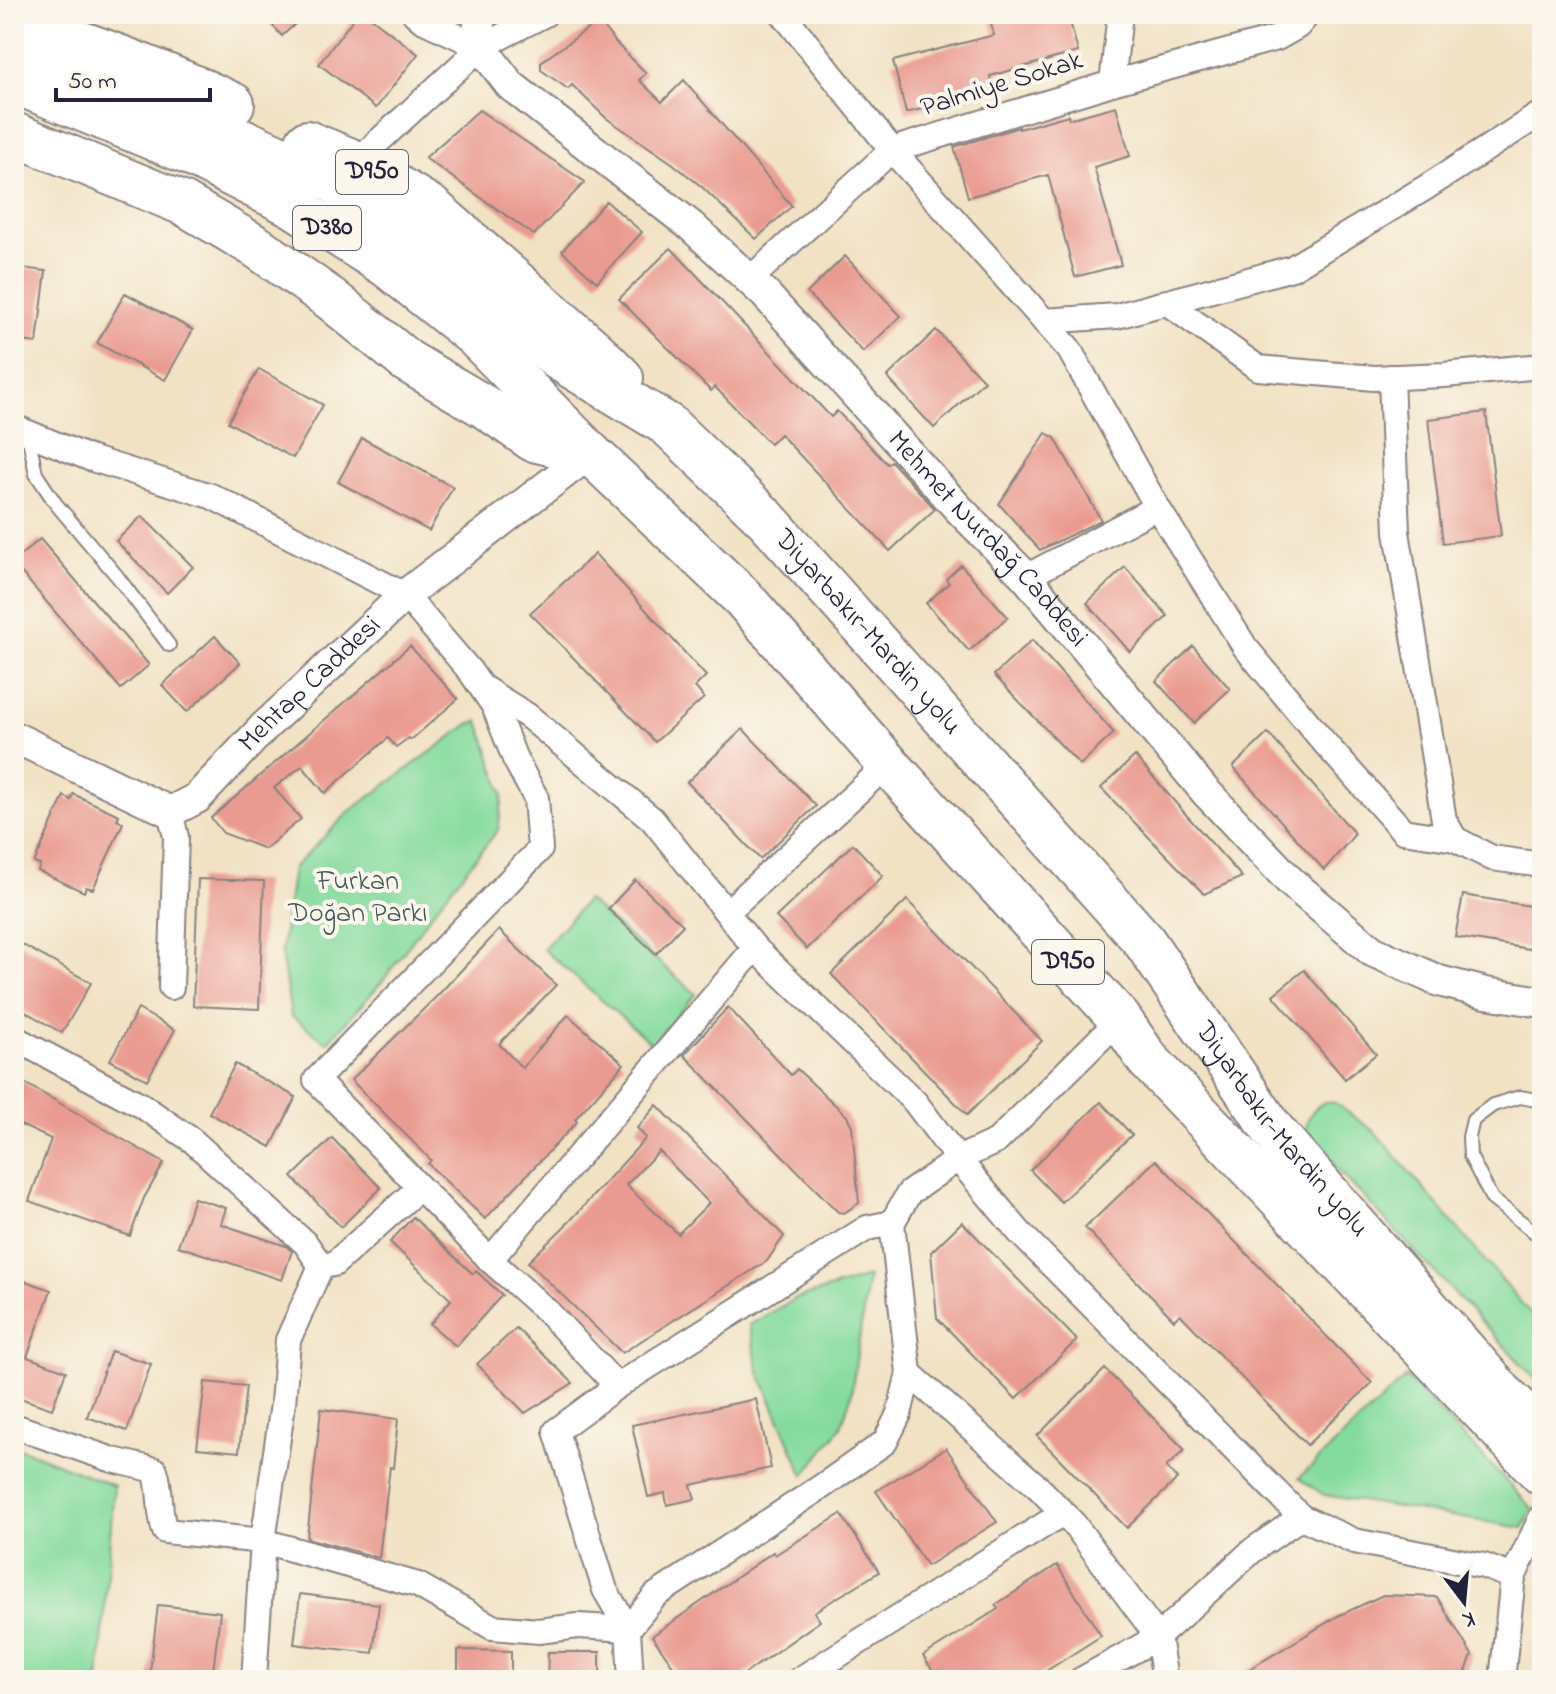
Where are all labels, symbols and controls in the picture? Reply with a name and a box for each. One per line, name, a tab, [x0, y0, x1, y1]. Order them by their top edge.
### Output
street label: Palmiye Sokak	[916, 41, 1089, 129]
scale bar	[56, 52, 210, 102]
text: 50 m	[68, 65, 117, 100]
road number: D950	[336, 150, 408, 194]
road number: D380	[293, 206, 361, 250]
street label: Mehmet Nurdağ Caddesi	[877, 422, 1097, 657]
street label: Diyarbakır-Mardin yolu	[763, 519, 971, 745]
street label: Mehtap Caddesi	[229, 606, 391, 762]
park label: Furkan Doğan Parkı	[287, 862, 428, 935]
road number: D950	[1032, 940, 1104, 984]
street label: Diyarbakır-Mardin yolu	[1183, 1012, 1378, 1247]
north arrow	[1424, 1562, 1504, 1642]
text: K	[1458, 1601, 1478, 1636]

